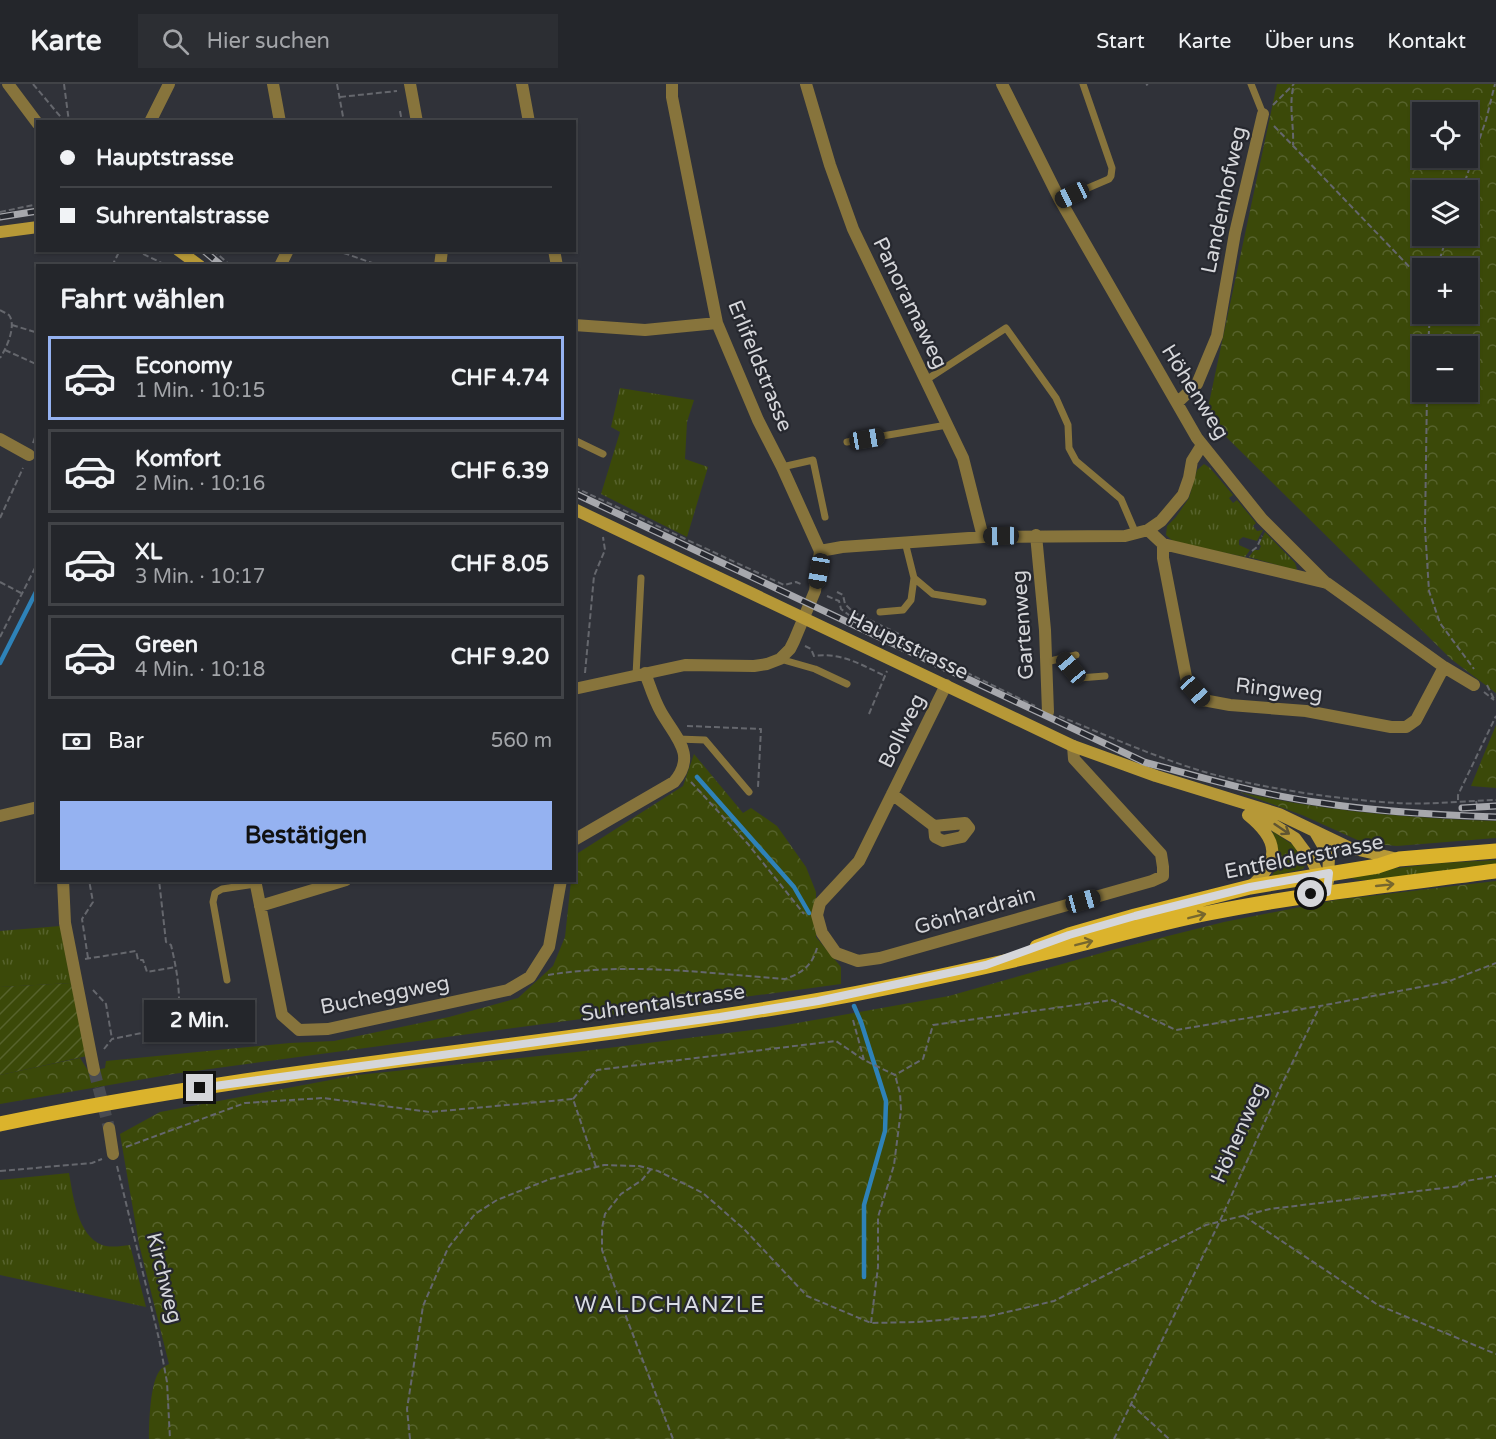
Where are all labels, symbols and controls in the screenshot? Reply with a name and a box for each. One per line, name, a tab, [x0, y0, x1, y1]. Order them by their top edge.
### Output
search box	[138, 14, 558, 68]
text: Karte	[30, 24, 102, 58]
icon: search	[159, 25, 192, 58]
text: Hier suchen	[207, 28, 330, 54]
text: Start	[1096, 29, 1145, 54]
text: Karte	[1178, 29, 1231, 54]
text: Über uns	[1264, 29, 1354, 54]
text: Kontakt	[1387, 29, 1466, 54]
map controls	[1412, 102, 1478, 402]
button: locate	[1412, 102, 1478, 168]
street label: Landenhofweg	[1196, 124, 1252, 276]
text: Hauptstrasse	[96, 145, 234, 171]
car	[1052, 179, 1092, 211]
button: layers	[1412, 180, 1478, 246]
text: Suhrentalstrasse	[96, 203, 269, 229]
street label: Panoramaweg	[867, 233, 953, 373]
button: +	[1412, 258, 1478, 324]
text: Fahrt wählen	[60, 283, 225, 316]
street label: Erlifeldstrasse	[722, 297, 798, 435]
button: −	[1412, 336, 1478, 402]
street label: Höhenweg	[1156, 340, 1234, 444]
icon: car	[63, 351, 117, 405]
text: Economy	[135, 353, 232, 379]
text: CHF 4.74	[451, 365, 549, 391]
text: 1 Min. · 10:15	[135, 379, 265, 403]
car	[848, 427, 886, 451]
icon: car	[63, 444, 117, 498]
text: Komfort	[135, 446, 221, 472]
text: CHF 6.39	[451, 458, 549, 484]
text: 2 Min. · 10:16	[135, 472, 265, 496]
car	[983, 527, 1019, 545]
icon: car	[63, 537, 117, 591]
text: XL	[135, 539, 162, 565]
text: CHF 8.05	[451, 551, 549, 577]
car	[807, 552, 831, 590]
text: 3 Min. · 10:17	[135, 565, 265, 589]
street label: Gartenweg	[1007, 569, 1039, 681]
street label: Hauptstrasse	[843, 605, 973, 685]
icon: car	[63, 630, 117, 684]
text: Green	[135, 632, 198, 658]
text: CHF 9.20	[451, 644, 549, 670]
car	[1053, 648, 1089, 688]
text: 4 Min. · 10:18	[135, 658, 265, 682]
car	[1176, 672, 1214, 710]
street label: Ringweg	[1234, 673, 1324, 707]
street label: Bollweg	[873, 690, 931, 772]
icon: cash	[60, 725, 93, 758]
text: Bar	[108, 728, 144, 754]
text: 560 m	[491, 729, 552, 753]
button: Bestätigen	[60, 801, 552, 870]
one-way arrow	[1273, 823, 1290, 835]
street label: Entfelderstrasse	[1222, 829, 1386, 885]
one-way arrow	[1375, 879, 1394, 890]
route start	[1297, 880, 1324, 907]
street label: Gönhardrain	[912, 882, 1038, 940]
car	[1063, 887, 1103, 915]
one-way arrow	[1187, 909, 1206, 921]
one-way arrow	[1075, 937, 1094, 949]
street label: Bucheggweg	[318, 970, 452, 1020]
street label: Suhrentalstrasse	[579, 979, 747, 1027]
callout: 2 Min.	[144, 1001, 256, 1043]
text: 2 Min.	[170, 1009, 229, 1033]
route end	[186, 1074, 213, 1101]
street label: Höhenweg	[1206, 1079, 1272, 1187]
street label: Kirchweg	[141, 1230, 187, 1326]
district label: WALDCHANZLE	[574, 1292, 766, 1318]

